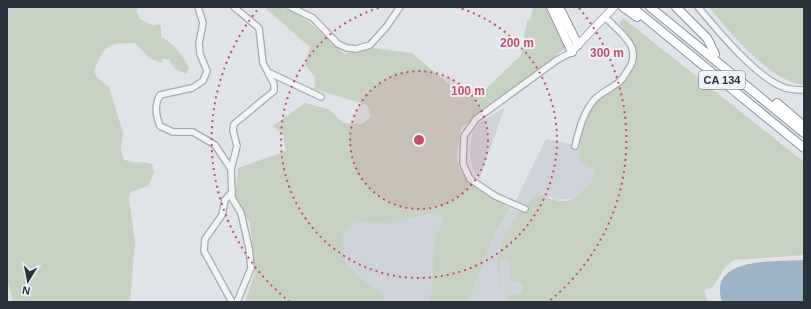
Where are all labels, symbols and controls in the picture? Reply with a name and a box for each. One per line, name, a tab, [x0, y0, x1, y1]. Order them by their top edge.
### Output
text: 200 m	[500, 36, 534, 50]
text: 300 m	[590, 46, 624, 60]
road number: CA 134	[699, 71, 745, 89]
text: 100 m	[451, 84, 485, 98]
centre of rings	[412, 133, 426, 147]
north arrow	[8, 261, 48, 301]
text: N	[21, 284, 31, 297]

